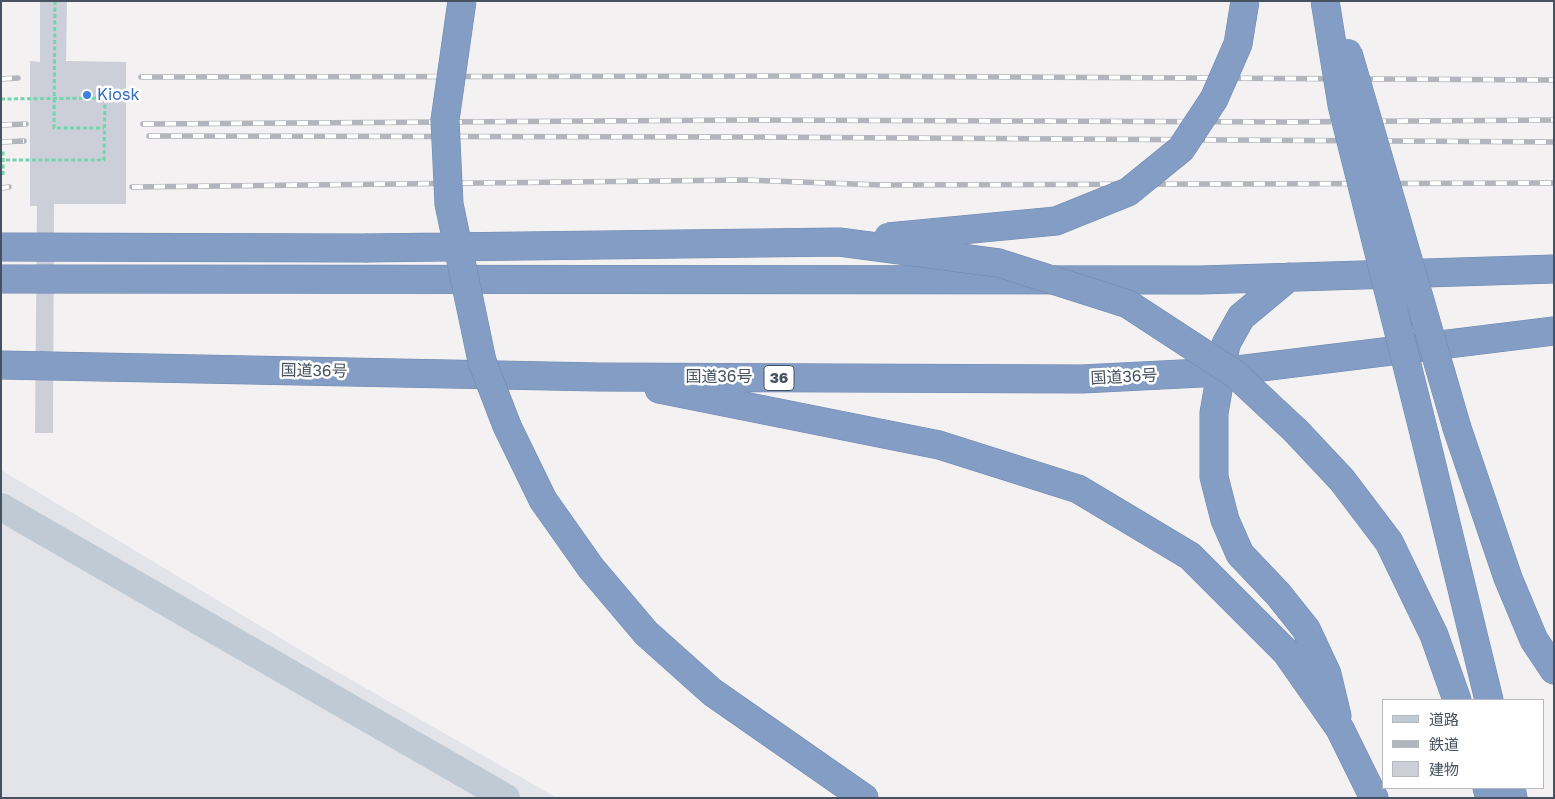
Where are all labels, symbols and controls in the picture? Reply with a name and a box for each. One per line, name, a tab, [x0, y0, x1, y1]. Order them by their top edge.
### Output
place label: Kiosk	[97, 85, 139, 105]
marker: Kiosk	[81, 89, 93, 101]
street label: 国道36号	[280, 361, 348, 381]
road number: 36	[764, 366, 794, 390]
street label: 国道36号	[1090, 366, 1158, 388]
street label: 国道36号	[685, 367, 753, 387]
legend	[1382, 699, 1545, 789]
text: 道路	[1429, 710, 1459, 728]
text: 鉄道	[1429, 735, 1459, 753]
text: 建物	[1429, 760, 1459, 778]

